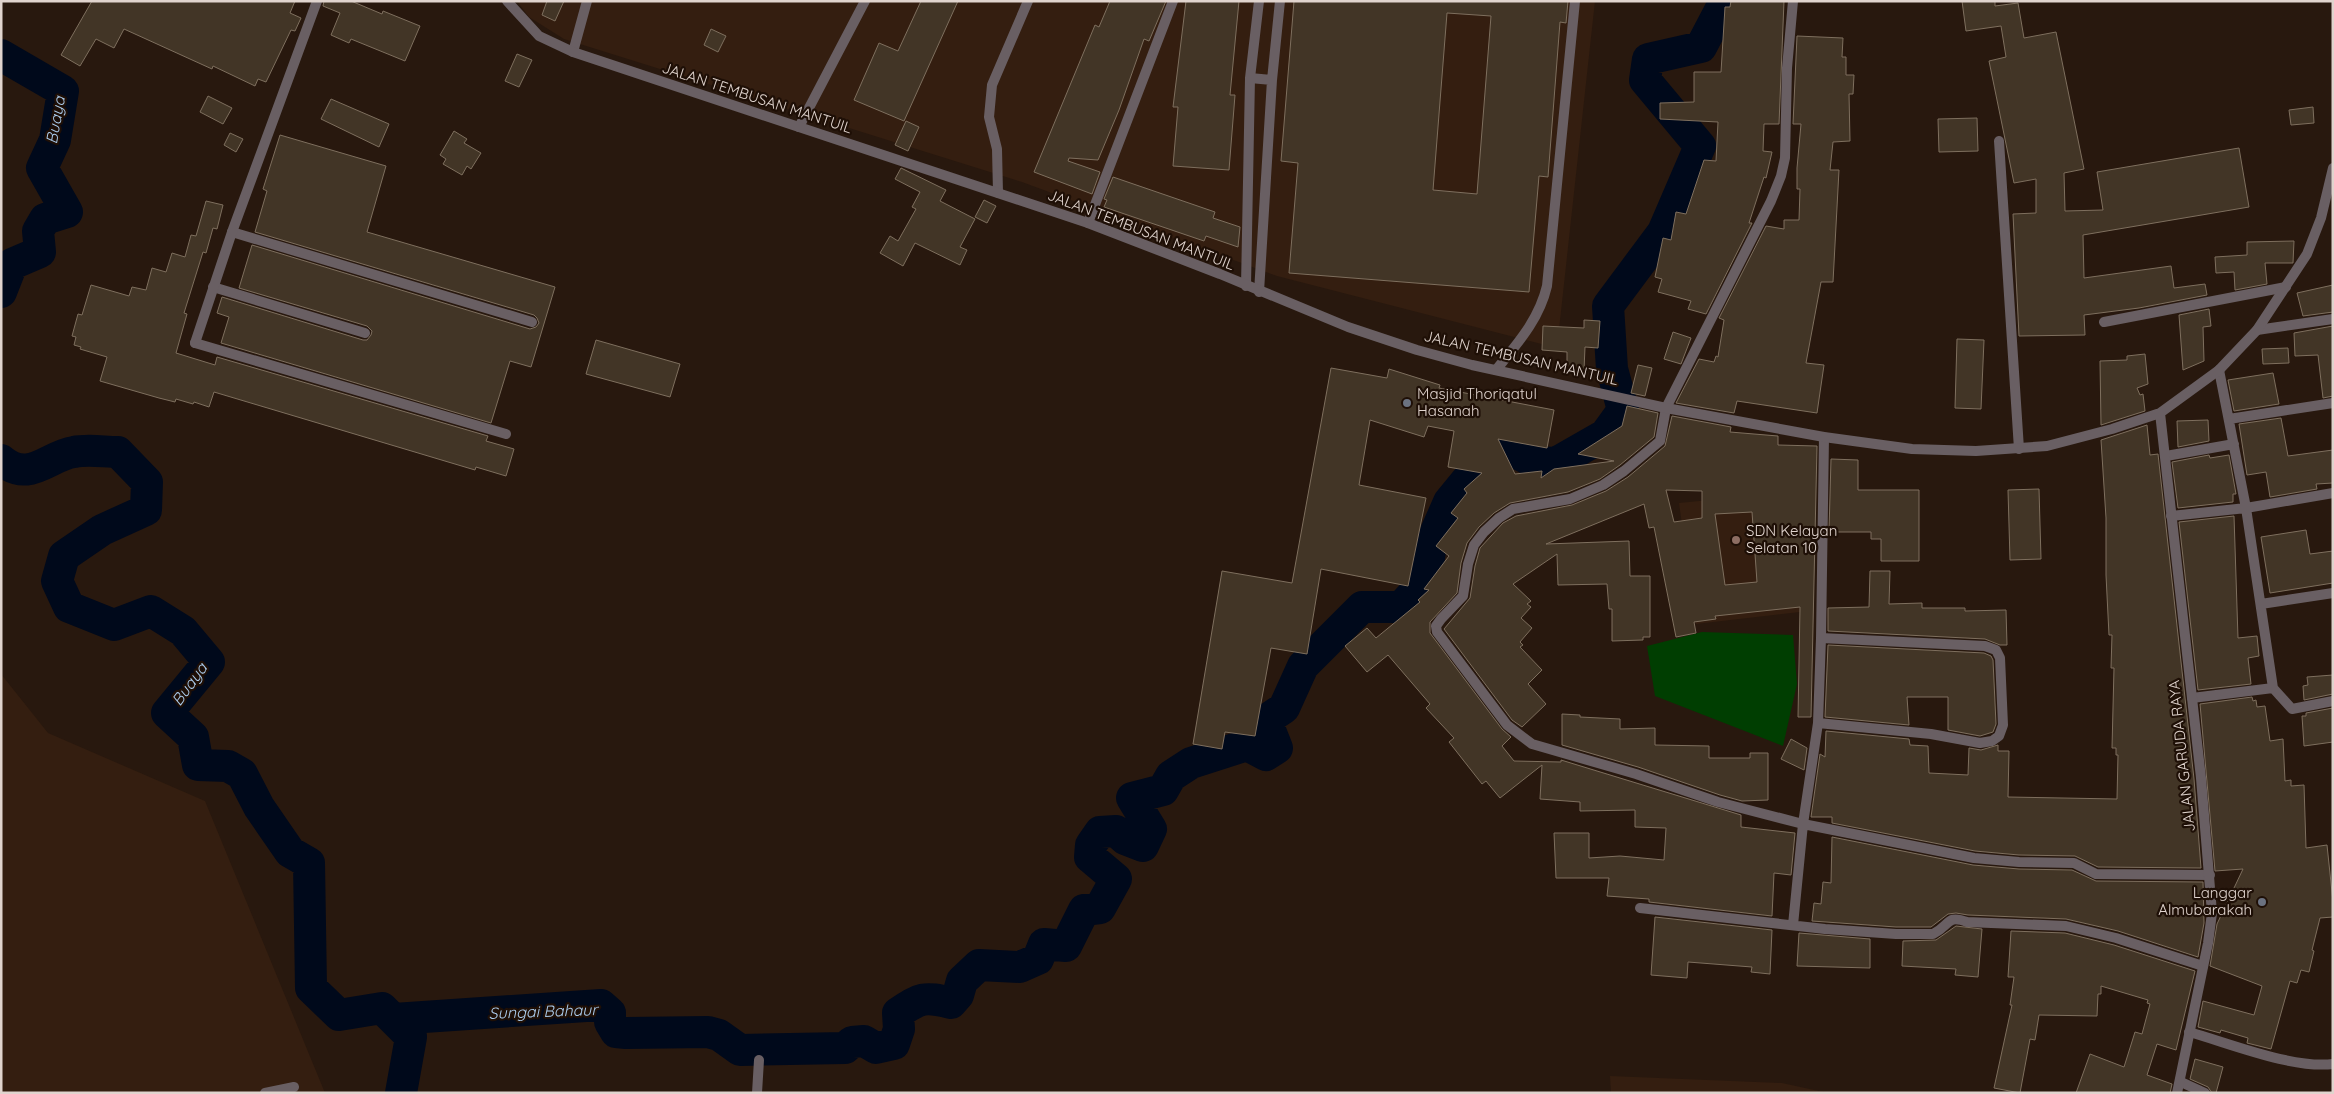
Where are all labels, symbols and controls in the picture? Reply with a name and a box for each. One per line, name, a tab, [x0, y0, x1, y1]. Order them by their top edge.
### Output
street label: JALAN TEMBUSAN MANTUIL	[660, 58, 855, 137]
water label: Buaya	[41, 93, 69, 145]
street label: JALAN TEMBUSAN MANTUIL	[1045, 185, 1237, 274]
street label: JALAN TEMBUSAN MANTUIL	[1422, 326, 1620, 389]
place label: Masjid Thoriqatul Hasanah	[1417, 384, 1537, 420]
marker: Masjid Thoriqatul Hasanah	[1401, 397, 1413, 409]
place label: SDN Kelayan Selatan 10	[1746, 521, 1837, 557]
marker: SDN Kelayan Selatan 10	[1730, 534, 1742, 546]
water label: Buaya	[167, 658, 212, 709]
street label: JALAN GARUDA RAYA	[2164, 679, 2199, 833]
place label: Langgar Almubarakah	[2158, 883, 2252, 919]
marker: Langgar Almubarakah	[2256, 896, 2268, 908]
water label: Sungai Bahaur	[488, 999, 600, 1023]

